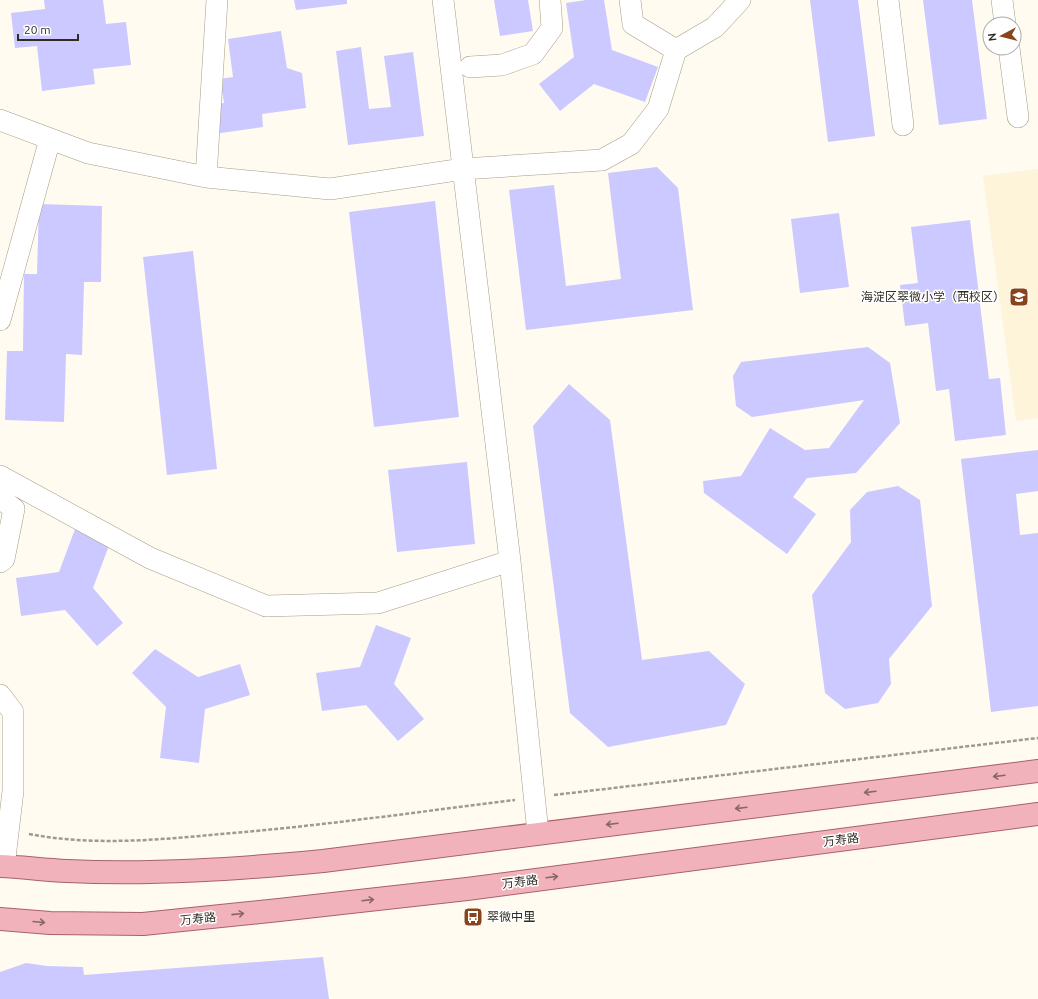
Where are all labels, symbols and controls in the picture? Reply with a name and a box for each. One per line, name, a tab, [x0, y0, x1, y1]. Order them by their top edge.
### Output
scale bar	[18, 16, 78, 42]
north arrow	[982, 16, 1022, 56]
text: 20 m	[24, 23, 51, 36]
text: N	[986, 32, 999, 42]
school or university icon: 海淀区翠微小学（西校区）	[1008, 286, 1030, 308]
place label: 海淀区翠微小学（西校区）	[861, 290, 1005, 303]
one-way arrow	[993, 772, 1006, 779]
one-way arrow	[864, 788, 877, 796]
one-way arrow	[735, 804, 748, 812]
one-way arrow	[606, 820, 619, 828]
street label: 万寿路	[822, 831, 860, 848]
street label: 万寿路	[501, 873, 539, 890]
one-way arrow	[545, 874, 558, 881]
one-way arrow	[361, 896, 374, 904]
bus stop icon: 翠微中里	[462, 906, 484, 928]
street label: 万寿路	[179, 910, 217, 927]
place label: 翠微中里	[487, 910, 535, 923]
one-way arrow	[231, 911, 244, 918]
one-way arrow	[32, 919, 45, 926]

